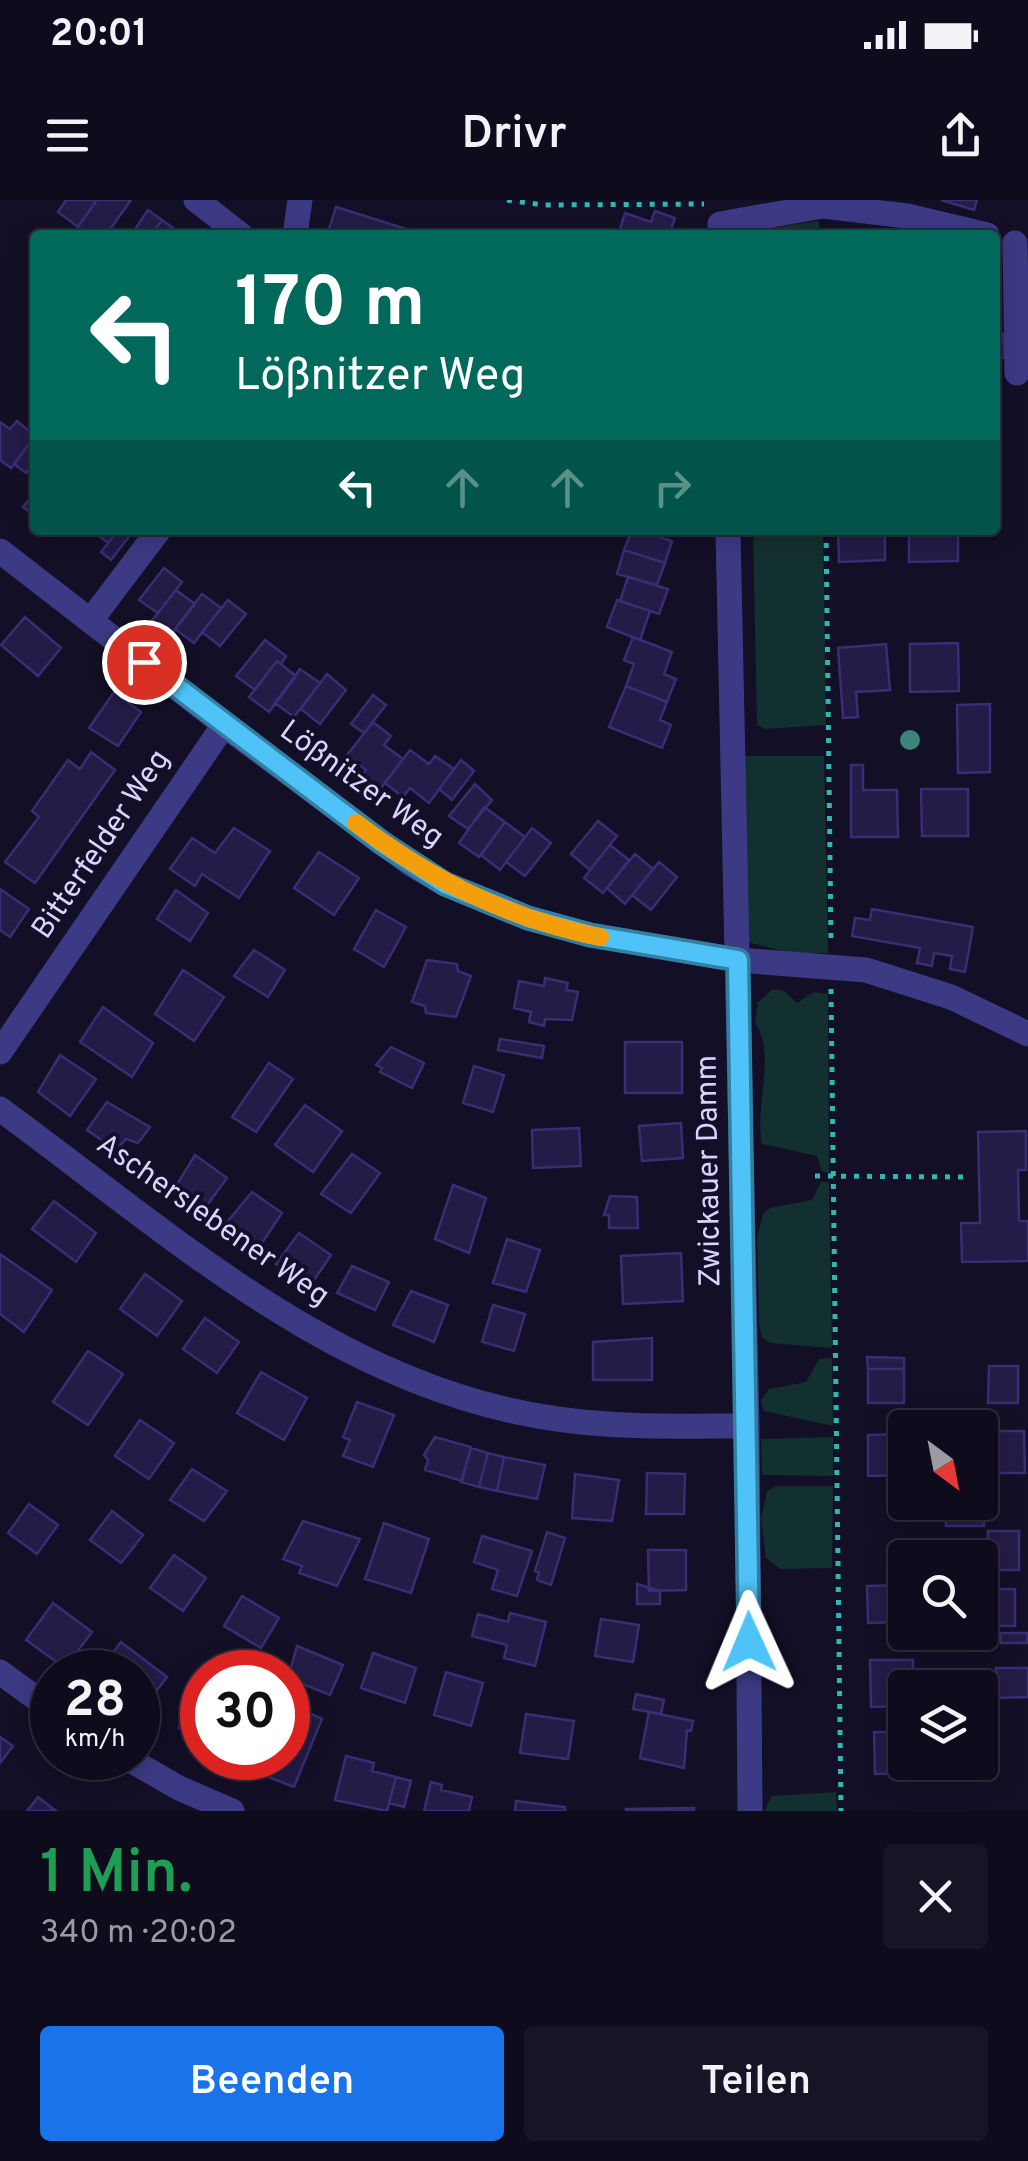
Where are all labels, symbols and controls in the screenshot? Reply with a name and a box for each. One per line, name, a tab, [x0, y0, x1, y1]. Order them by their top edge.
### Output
text: 20:01	[50, 11, 148, 60]
text: Drivr	[461, 107, 567, 164]
icon: menu	[40, 108, 95, 163]
icon: share	[933, 108, 988, 163]
text: 170 m	[235, 262, 425, 351]
icon: left	[70, 270, 200, 400]
text: Lößnitzer Weg	[235, 349, 525, 406]
icon: left	[330, 460, 385, 515]
icon: ahead	[435, 460, 490, 515]
icon: ahead	[540, 460, 595, 515]
icon: right	[645, 460, 700, 515]
pin	[102, 620, 187, 705]
icon: arrive	[117, 635, 172, 690]
street label: Lößnitzer Weg	[272, 713, 450, 857]
street label: Bitterfelder Weg	[25, 743, 179, 947]
street label: Zwickauer Damm	[689, 1055, 731, 1287]
street label: Ascherslebener Weg	[88, 1127, 336, 1315]
north arrow	[888, 1410, 998, 1520]
map controls	[888, 1410, 998, 1780]
button: search	[888, 1540, 998, 1650]
position arrow	[697, 1590, 801, 1694]
speed limit sign: 30	[180, 1650, 310, 1780]
button: layers	[888, 1670, 998, 1780]
text: 28	[64, 1671, 126, 1734]
text: km/h	[65, 1724, 125, 1756]
text: 1 Min.	[40, 1838, 193, 1914]
button: close	[883, 1844, 988, 1949]
text: 340 m · 20:02	[40, 1914, 237, 1954]
button: Beenden	[40, 2026, 504, 2141]
button: Teilen	[524, 2026, 988, 2141]

